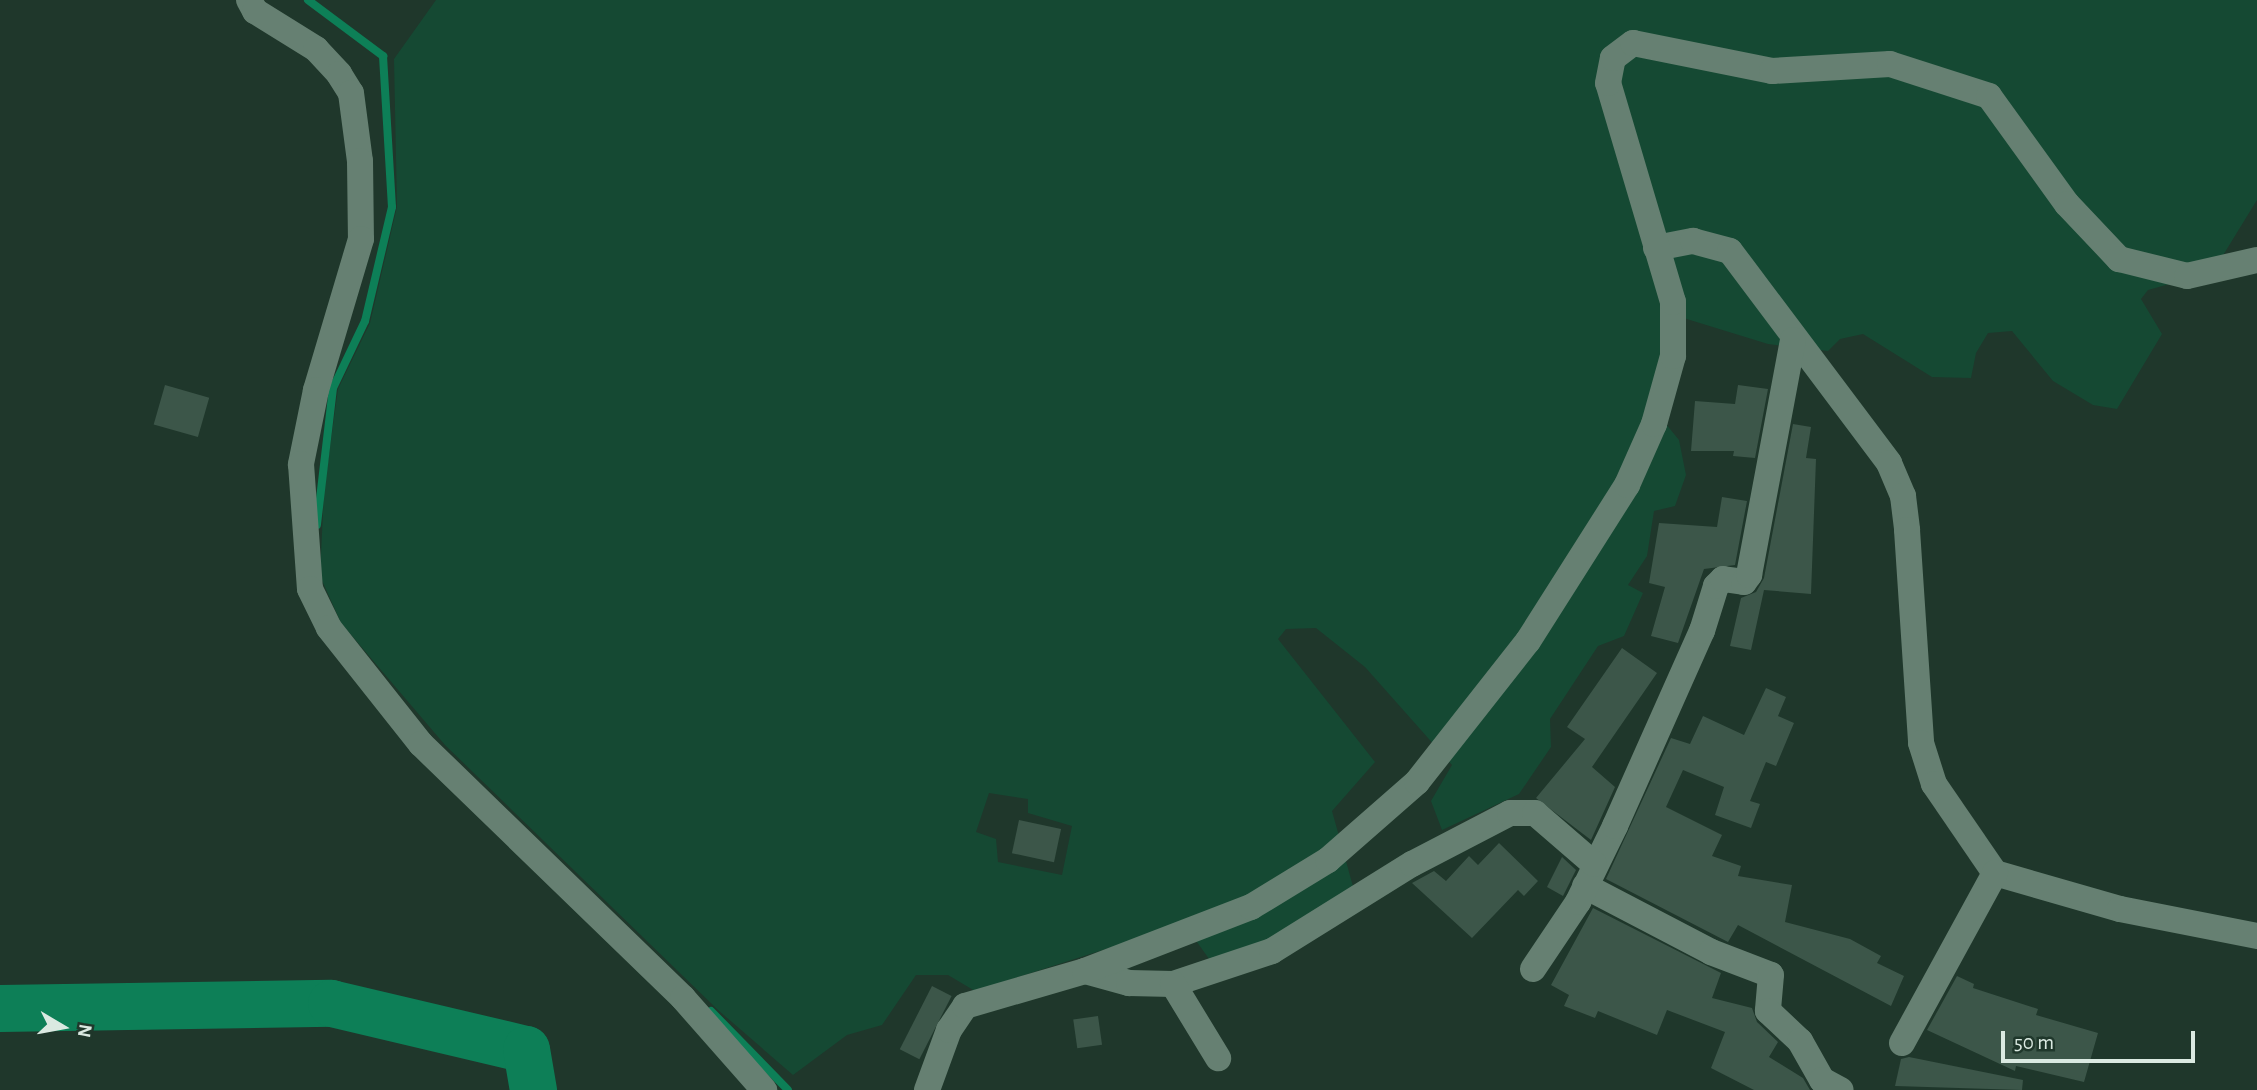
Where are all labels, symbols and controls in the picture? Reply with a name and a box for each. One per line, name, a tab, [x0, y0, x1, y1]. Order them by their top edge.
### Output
north arrow	[28, 992, 98, 1062]
scale bar	[2005, 1016, 2199, 1060]
text: N	[74, 1023, 95, 1039]
text: 50 m	[2014, 1032, 2054, 1053]

